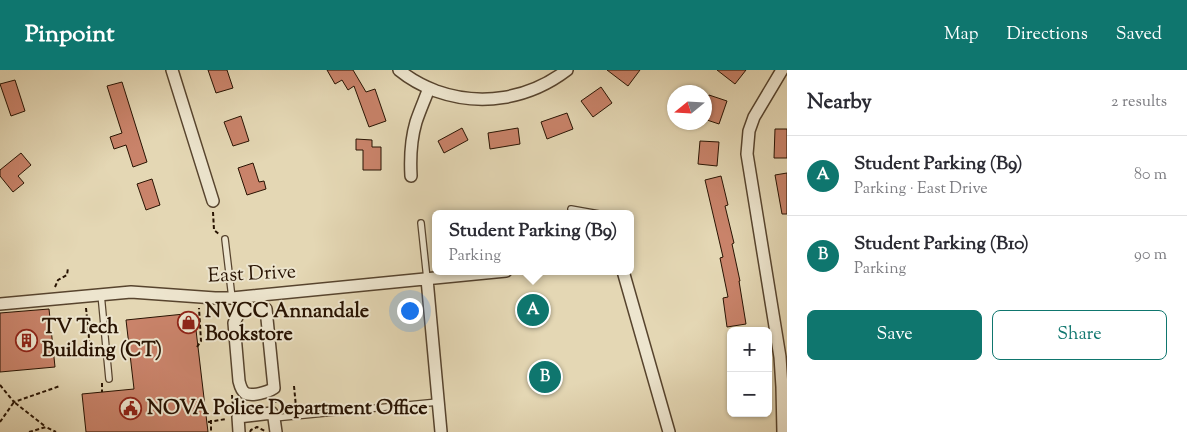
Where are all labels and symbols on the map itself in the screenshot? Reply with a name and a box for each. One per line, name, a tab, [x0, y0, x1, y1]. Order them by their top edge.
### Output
north arrow	[667, 85, 712, 130]
street label: East Drive	[207, 258, 297, 292]
pin: A	[517, 291, 549, 329]
place label: NVCC Annandale Bookstore	[205, 298, 369, 350]
your location	[397, 298, 423, 324]
shop icon: NVCC Annandale Bookstore	[177, 311, 201, 335]
place label: TV Tech Building (CT)	[42, 314, 162, 366]
building icon: TV Tech Building (CT)	[14, 328, 38, 352]
pin: B	[529, 358, 561, 396]
place label: NOVA Police Department Office	[147, 395, 428, 424]
public building icon: NOVA Police Department Office	[119, 397, 143, 421]

